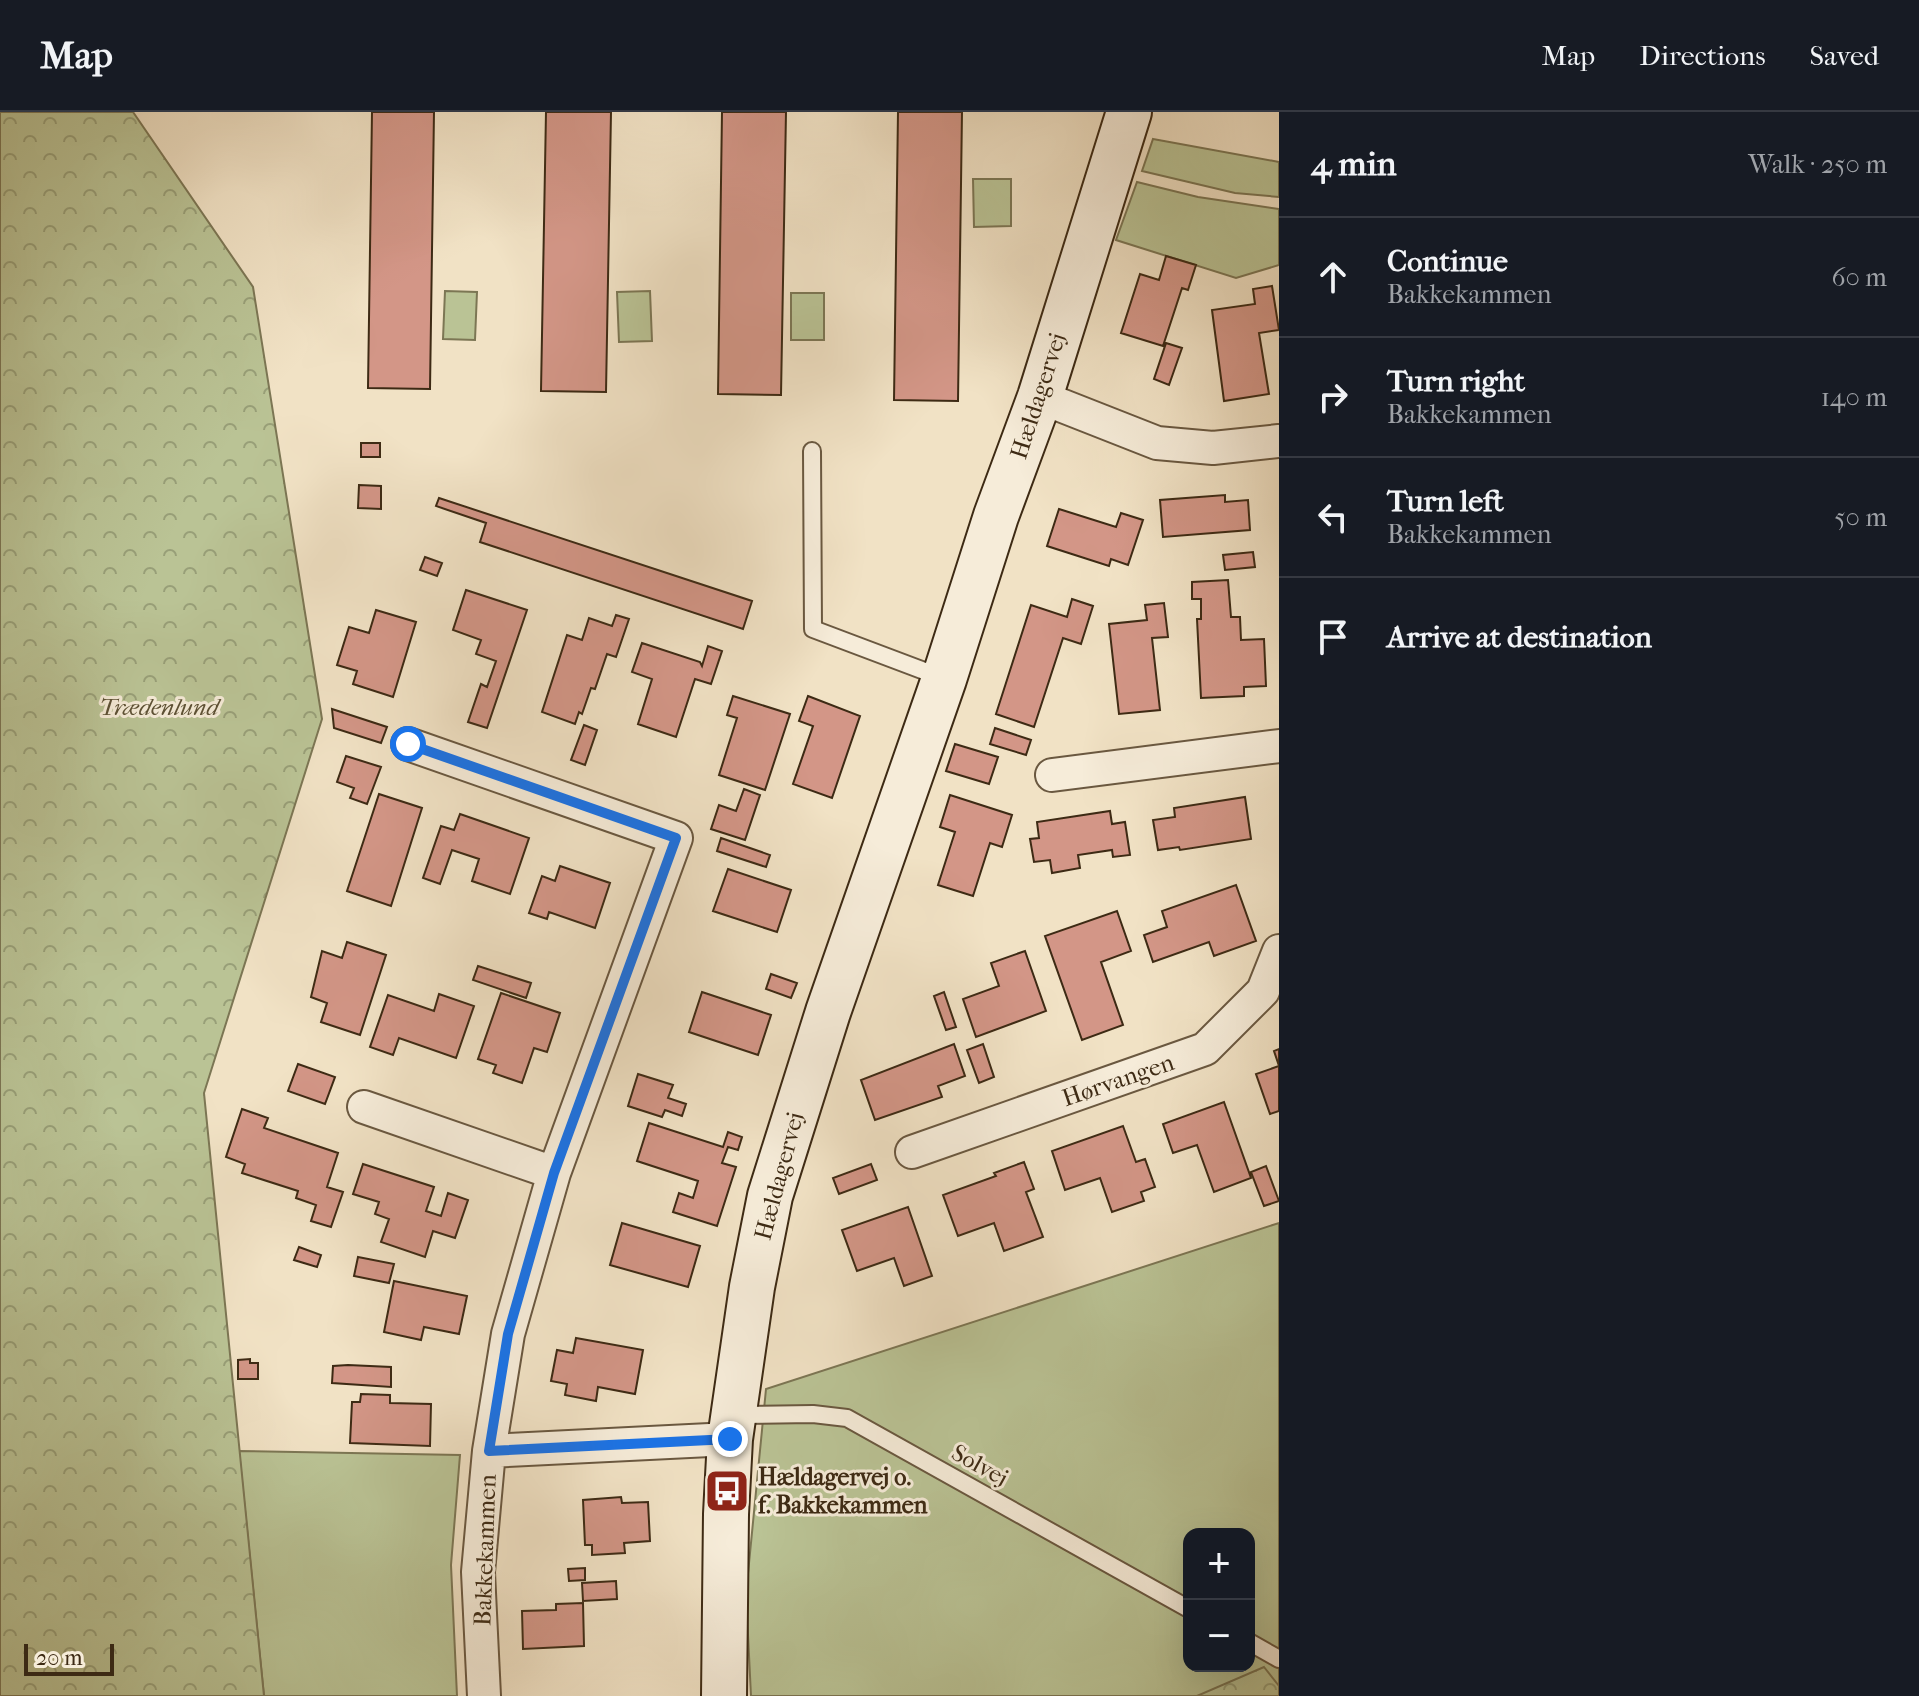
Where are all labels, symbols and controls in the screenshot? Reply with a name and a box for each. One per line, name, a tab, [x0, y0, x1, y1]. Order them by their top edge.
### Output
text: Map	[40, 33, 113, 78]
text: Map	[1542, 39, 1595, 72]
text: Directions	[1639, 39, 1766, 72]
text: Saved	[1810, 39, 1879, 72]
text: 4 min	[1311, 144, 1396, 184]
text: Walk · 250 m	[1748, 149, 1887, 180]
text: Continue	[1387, 244, 1508, 279]
icon: ahead	[1311, 255, 1355, 299]
text: 60 m	[1831, 262, 1887, 293]
text: Bakkekammen	[1387, 279, 1552, 310]
street label: Hældagervej	[1004, 329, 1072, 463]
text: Turn right	[1387, 364, 1525, 399]
icon: right	[1311, 375, 1355, 419]
text: 140 m	[1821, 382, 1887, 413]
text: Bakkekammen	[1387, 399, 1552, 430]
text: Turn left	[1387, 484, 1504, 519]
icon: left	[1311, 495, 1355, 539]
text: 50 m	[1834, 502, 1887, 533]
text: Bakkekammen	[1387, 519, 1552, 550]
icon: arrive	[1311, 615, 1355, 659]
text: Arrive at destination	[1387, 620, 1652, 655]
park label: Trædenlund	[99, 693, 222, 721]
route start	[390, 726, 426, 762]
street label: Hørvangen	[1058, 1048, 1178, 1112]
street label: Hældagervej	[749, 1109, 809, 1243]
route end	[712, 1421, 748, 1457]
street label: Solvej	[947, 1438, 1013, 1492]
place label: Hældagervej o. f. Bakkekammen	[757, 1463, 929, 1519]
bus stop icon: Hældagervej o. f. Bakkekammen	[703, 1467, 751, 1515]
street label: Bakkekammen	[468, 1474, 502, 1626]
map controls	[1183, 1528, 1255, 1672]
button: +	[1183, 1528, 1255, 1600]
button: −	[1183, 1600, 1255, 1672]
scale bar	[24, 1640, 114, 1676]
text: 20 m	[36, 1645, 82, 1671]

